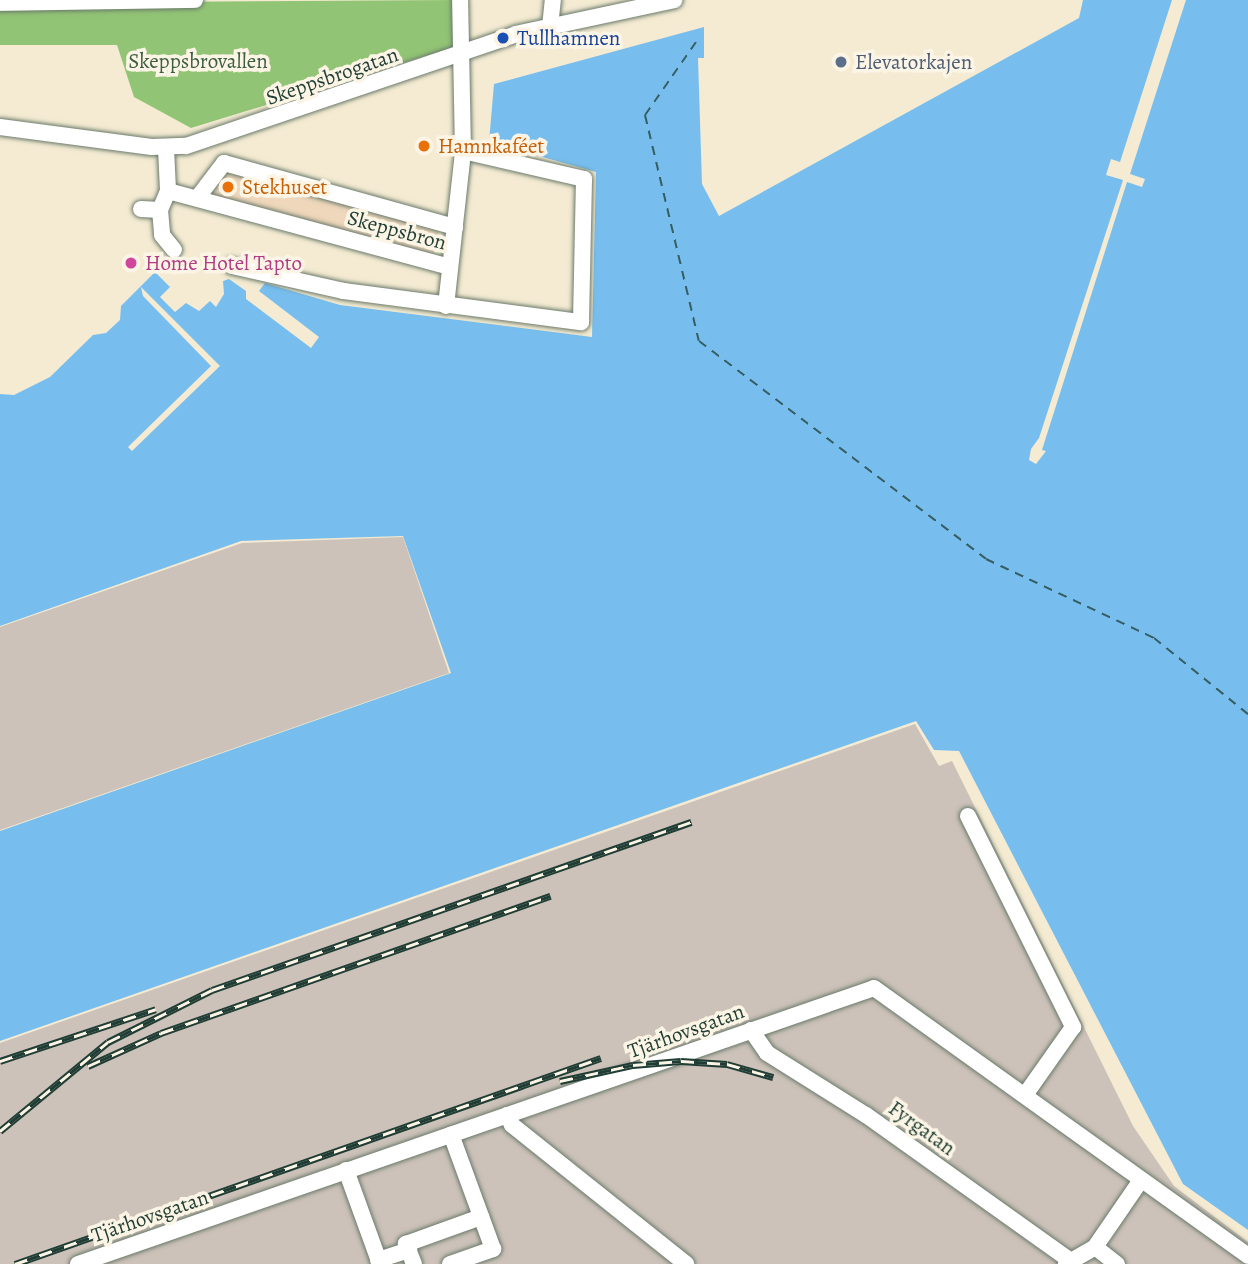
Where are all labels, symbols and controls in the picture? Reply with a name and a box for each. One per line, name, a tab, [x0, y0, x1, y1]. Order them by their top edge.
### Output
place label: Tullhamnen	[517, 25, 620, 51]
marker: Tullhamnen	[495, 30, 511, 46]
street label: Skeppsbrogatan	[263, 42, 401, 110]
park label: Skeppsbrovallen	[128, 48, 268, 74]
place label: Elevatorkajen	[855, 49, 972, 75]
marker: Elevatorkajen	[833, 54, 849, 70]
place label: Hamnkaféet	[438, 133, 544, 159]
marker: Hamnkaféet	[416, 138, 432, 154]
place label: Stekhuset	[242, 174, 327, 200]
marker: Stekhuset	[220, 179, 236, 195]
street label: Skeppsbron	[345, 205, 449, 255]
place label: Home Hotel Tapto	[145, 250, 302, 276]
marker: Home Hotel Tapto	[123, 255, 139, 271]
street label: Tjärhovsgatan	[624, 998, 748, 1064]
street label: Fyrgatan	[884, 1095, 960, 1161]
street label: Tjärhovsgatan	[88, 1184, 212, 1248]

